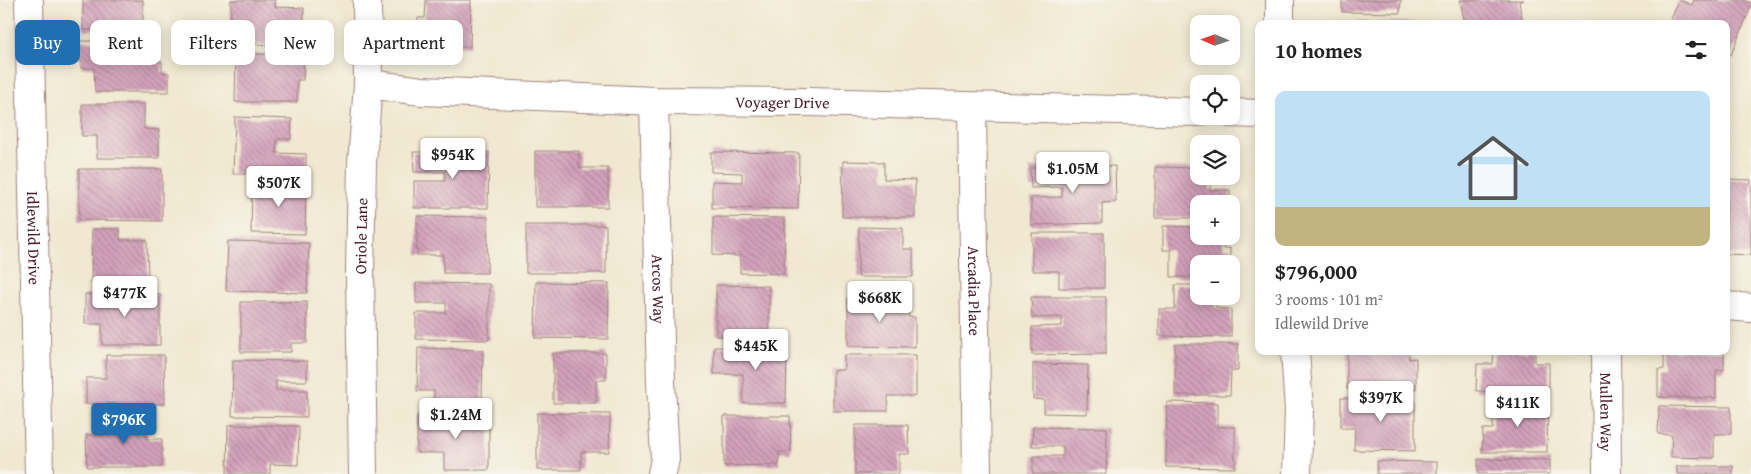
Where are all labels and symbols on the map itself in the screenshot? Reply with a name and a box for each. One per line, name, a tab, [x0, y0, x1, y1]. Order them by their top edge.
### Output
north arrow	[1190, 15, 1240, 65]
street label: Voyager Drive	[735, 90, 830, 115]
pin: $954K	[418, 138, 488, 180]
pin: $1.05M	[1032, 152, 1114, 194]
pin: $507K	[244, 166, 314, 208]
street label: Idlewild Drive	[21, 191, 47, 285]
street label: Oriole Lane	[348, 198, 373, 274]
street label: Arcadia Place	[962, 246, 987, 336]
street label: Arcos Way	[646, 254, 672, 324]
pin: $477K	[90, 276, 160, 318]
pin: $668K	[845, 280, 915, 323]
pin: $445K	[721, 328, 791, 371]
street label: Mullen Way	[1594, 372, 1619, 452]
pin: $397K	[1346, 380, 1416, 423]
pin: $411K	[1483, 386, 1553, 428]
pin: $1.24M	[415, 398, 497, 440]
pin: $796K	[89, 402, 159, 445]

